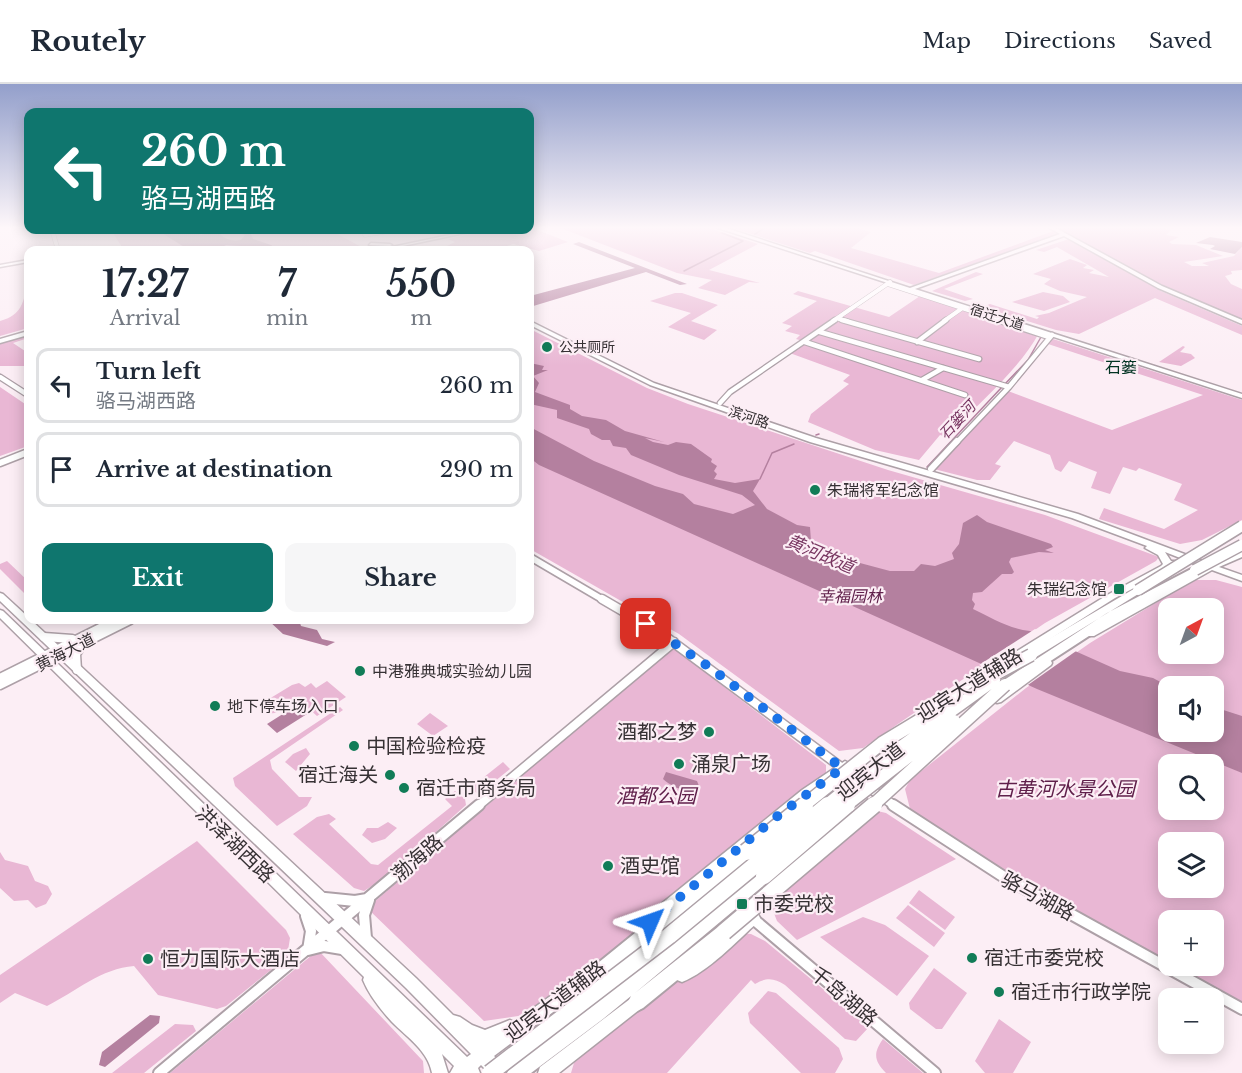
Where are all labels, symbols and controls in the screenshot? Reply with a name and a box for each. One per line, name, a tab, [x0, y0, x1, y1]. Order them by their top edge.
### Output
text: Routely	[30, 24, 146, 59]
text: Map	[922, 28, 971, 54]
text: Directions	[1004, 28, 1116, 54]
text: Saved	[1149, 28, 1212, 54]
text: 260 m	[141, 125, 286, 177]
icon: left	[42, 132, 120, 210]
text: 骆马湖西路	[141, 182, 276, 215]
text: 17:27	[102, 262, 188, 307]
text: 7	[278, 262, 297, 307]
text: 550	[386, 262, 456, 307]
street label: 宿迁大道	[968, 300, 1026, 334]
text: Arrival	[110, 306, 181, 330]
text: min	[266, 306, 308, 330]
text: m	[410, 306, 432, 330]
place label: 公共厕所	[559, 338, 615, 356]
marker: 公共厕所	[540, 340, 554, 354]
district label: 石篓	[1105, 357, 1137, 377]
text: Turn left	[96, 358, 201, 385]
icon: left	[45, 369, 78, 402]
text: 260 m	[440, 372, 513, 399]
text: 骆马湖西路	[96, 389, 196, 413]
water label: 石篓河	[935, 395, 981, 443]
street label: 滨河路	[726, 402, 772, 432]
icon: arrive	[45, 453, 78, 486]
text: Arrive at destination	[96, 456, 333, 483]
text: 290 m	[440, 456, 513, 483]
place label: 朱瑞将军纪念馆	[827, 480, 939, 500]
marker: 朱瑞将军纪念馆	[808, 483, 822, 497]
water label: 黄河故道	[783, 530, 860, 579]
button: Exit	[42, 543, 273, 612]
button: Share	[285, 543, 516, 612]
place label: 朱瑞纪念馆	[1027, 579, 1107, 599]
marker: 朱瑞纪念馆	[1112, 582, 1126, 596]
park label: 幸福园林	[818, 586, 884, 606]
pin	[620, 598, 671, 649]
north arrow	[1158, 598, 1224, 664]
map controls	[1158, 598, 1224, 1054]
icon: arrive	[629, 607, 662, 640]
street label: 黄海大道	[32, 629, 98, 675]
street label: 迎宾大道辅路	[912, 643, 1026, 727]
place label: 中港雅典城实验幼儿园	[372, 661, 532, 681]
marker: 中港雅典城实验幼儿园	[353, 664, 367, 678]
button: sound	[1158, 676, 1224, 742]
place label: 地下停车场入口	[227, 696, 339, 716]
marker: 地下停车场入口	[208, 699, 222, 713]
place label: 酒都之梦	[617, 720, 697, 744]
marker: 酒都之梦	[702, 725, 716, 739]
place label: 中国检验检疫	[366, 734, 486, 758]
street label: 迎宾大道	[831, 737, 909, 805]
marker: 中国检验检疫	[347, 739, 361, 753]
place label: 涌泉广场	[691, 752, 771, 776]
button: search	[1158, 754, 1224, 820]
marker: 涌泉广场	[672, 757, 686, 771]
place label: 宿迁海关	[298, 763, 378, 787]
marker: 宿迁海关	[383, 768, 397, 782]
place label: 宿迁市商务局	[416, 776, 536, 800]
park label: 古黄河水景公园	[995, 777, 1138, 801]
marker: 宿迁市商务局	[397, 781, 411, 795]
park label: 酒都公园	[616, 784, 699, 808]
street label: 洪泽湖西路	[191, 801, 279, 887]
street label: 渤海路	[386, 829, 448, 887]
button: layers	[1158, 832, 1224, 898]
place label: 酒史馆	[620, 854, 680, 878]
marker: 酒史馆	[601, 859, 615, 873]
street label: 骆马湖路	[997, 867, 1079, 925]
position arrow	[618, 890, 682, 954]
place label: 市委党校	[754, 892, 834, 916]
marker: 市委党校	[735, 897, 749, 911]
button: +	[1158, 910, 1224, 976]
place label: 宿迁市委党校	[984, 946, 1104, 970]
place label: 恒力国际大酒店	[160, 947, 300, 971]
marker: 宿迁市委党校	[965, 951, 979, 965]
marker: 恒力国际大酒店	[141, 952, 155, 966]
street label: 迎宾大道辅路	[500, 955, 610, 1047]
street label: 千岛湖路	[806, 961, 882, 1031]
place label: 宿迁市行政学院	[1011, 980, 1151, 1004]
marker: 宿迁市行政学院	[992, 985, 1006, 999]
button: −	[1158, 988, 1224, 1054]

